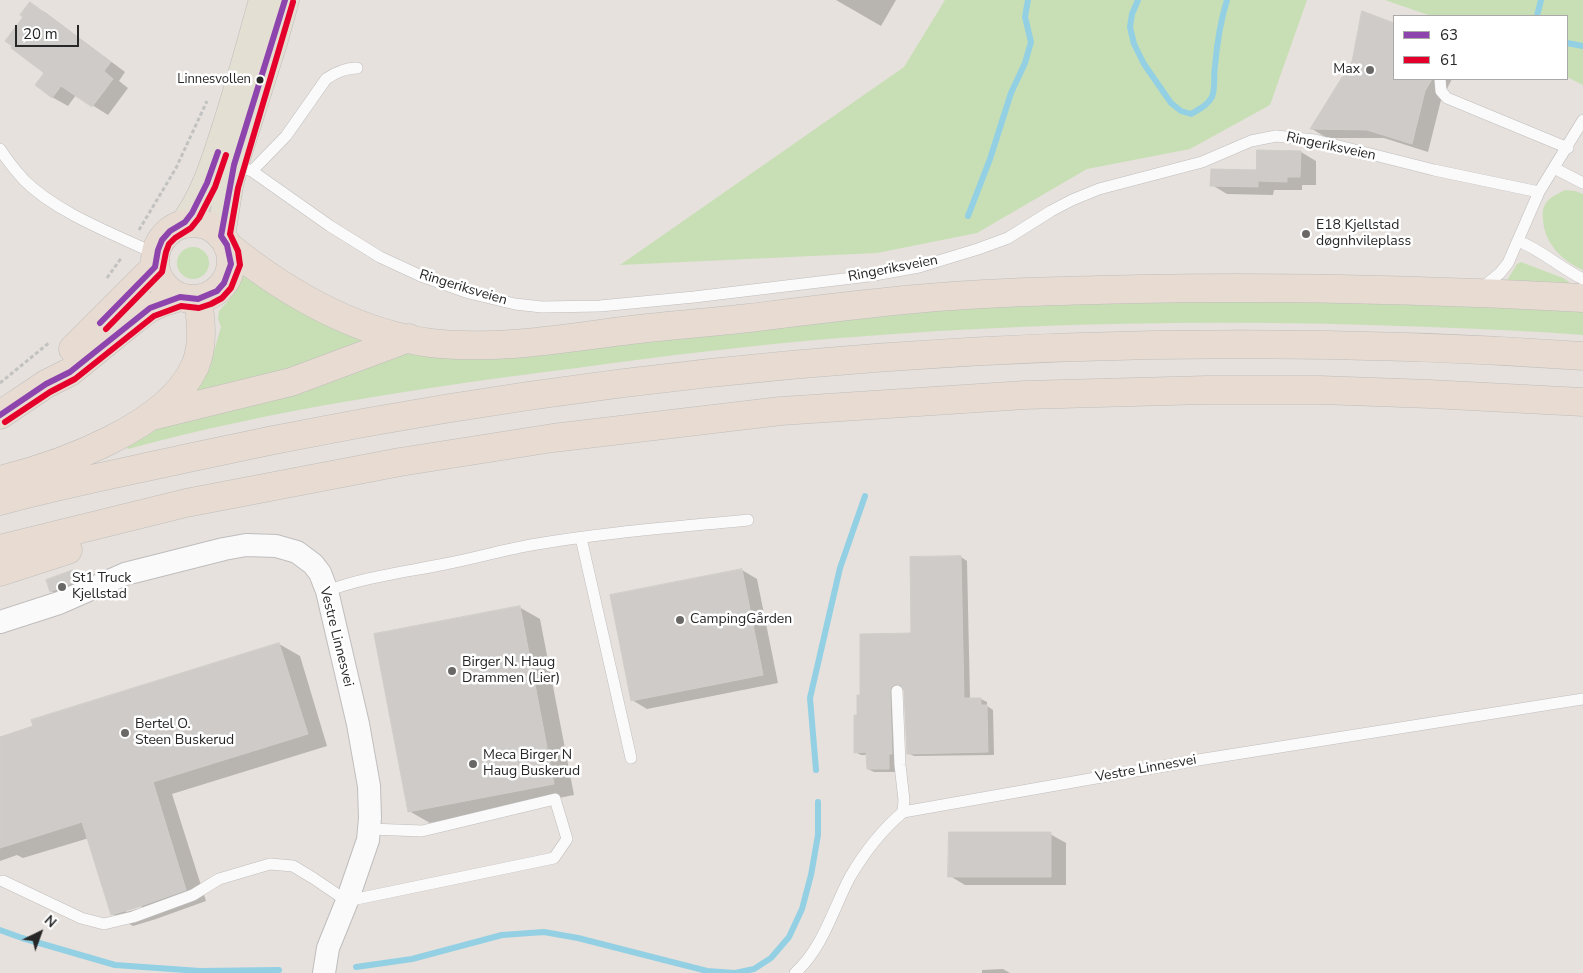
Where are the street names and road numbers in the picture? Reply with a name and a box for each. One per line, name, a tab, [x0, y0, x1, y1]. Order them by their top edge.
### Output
street label: Ringeriksveien	[1285, 129, 1377, 165]
street label: Ringeriksveien	[847, 252, 939, 286]
street label: Ringeriksveien	[417, 267, 509, 309]
street label: Vestre Linnesvei	[315, 585, 357, 689]
street label: Vestre Linnesvei	[1094, 752, 1198, 786]

